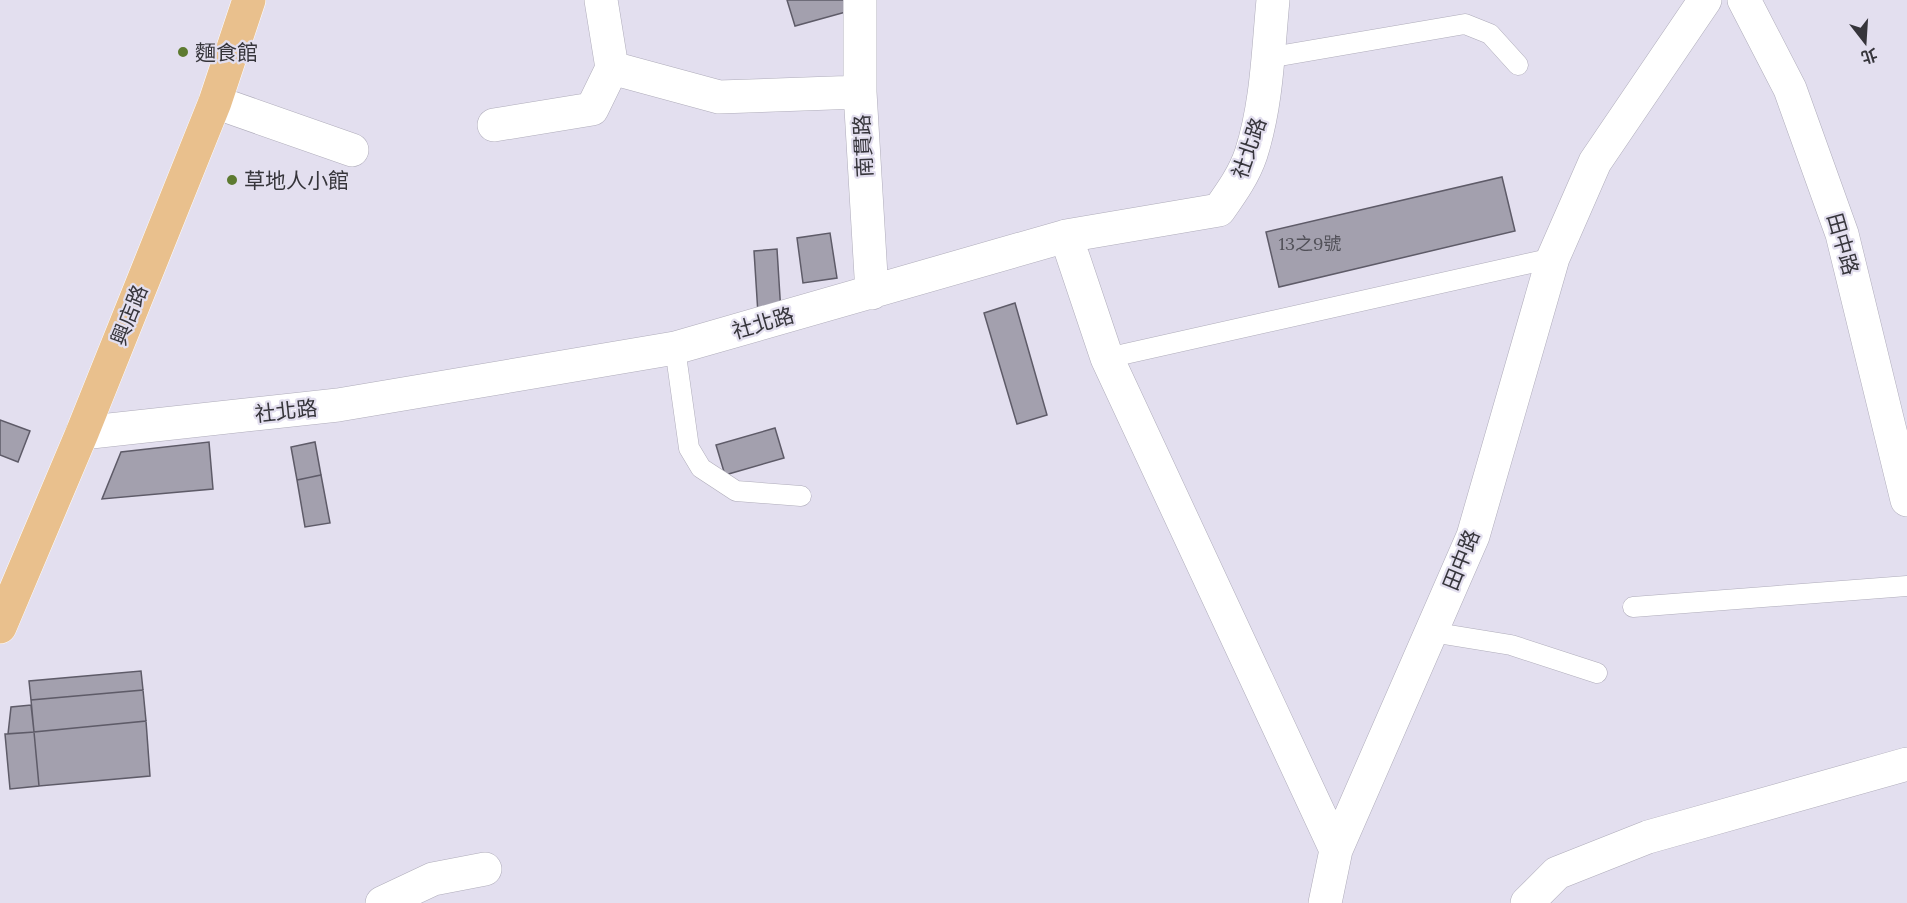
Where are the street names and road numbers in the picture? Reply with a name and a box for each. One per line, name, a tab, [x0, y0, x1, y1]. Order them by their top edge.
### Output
street label: 南貫路	[848, 114, 878, 178]
street label: 社北路	[1226, 114, 1272, 182]
street label: 田中路	[1821, 210, 1865, 278]
street label: 興店路	[105, 281, 153, 349]
street label: 社北路	[729, 301, 797, 345]
street label: 社北路	[253, 394, 319, 428]
street label: 田中路	[1437, 526, 1485, 594]

